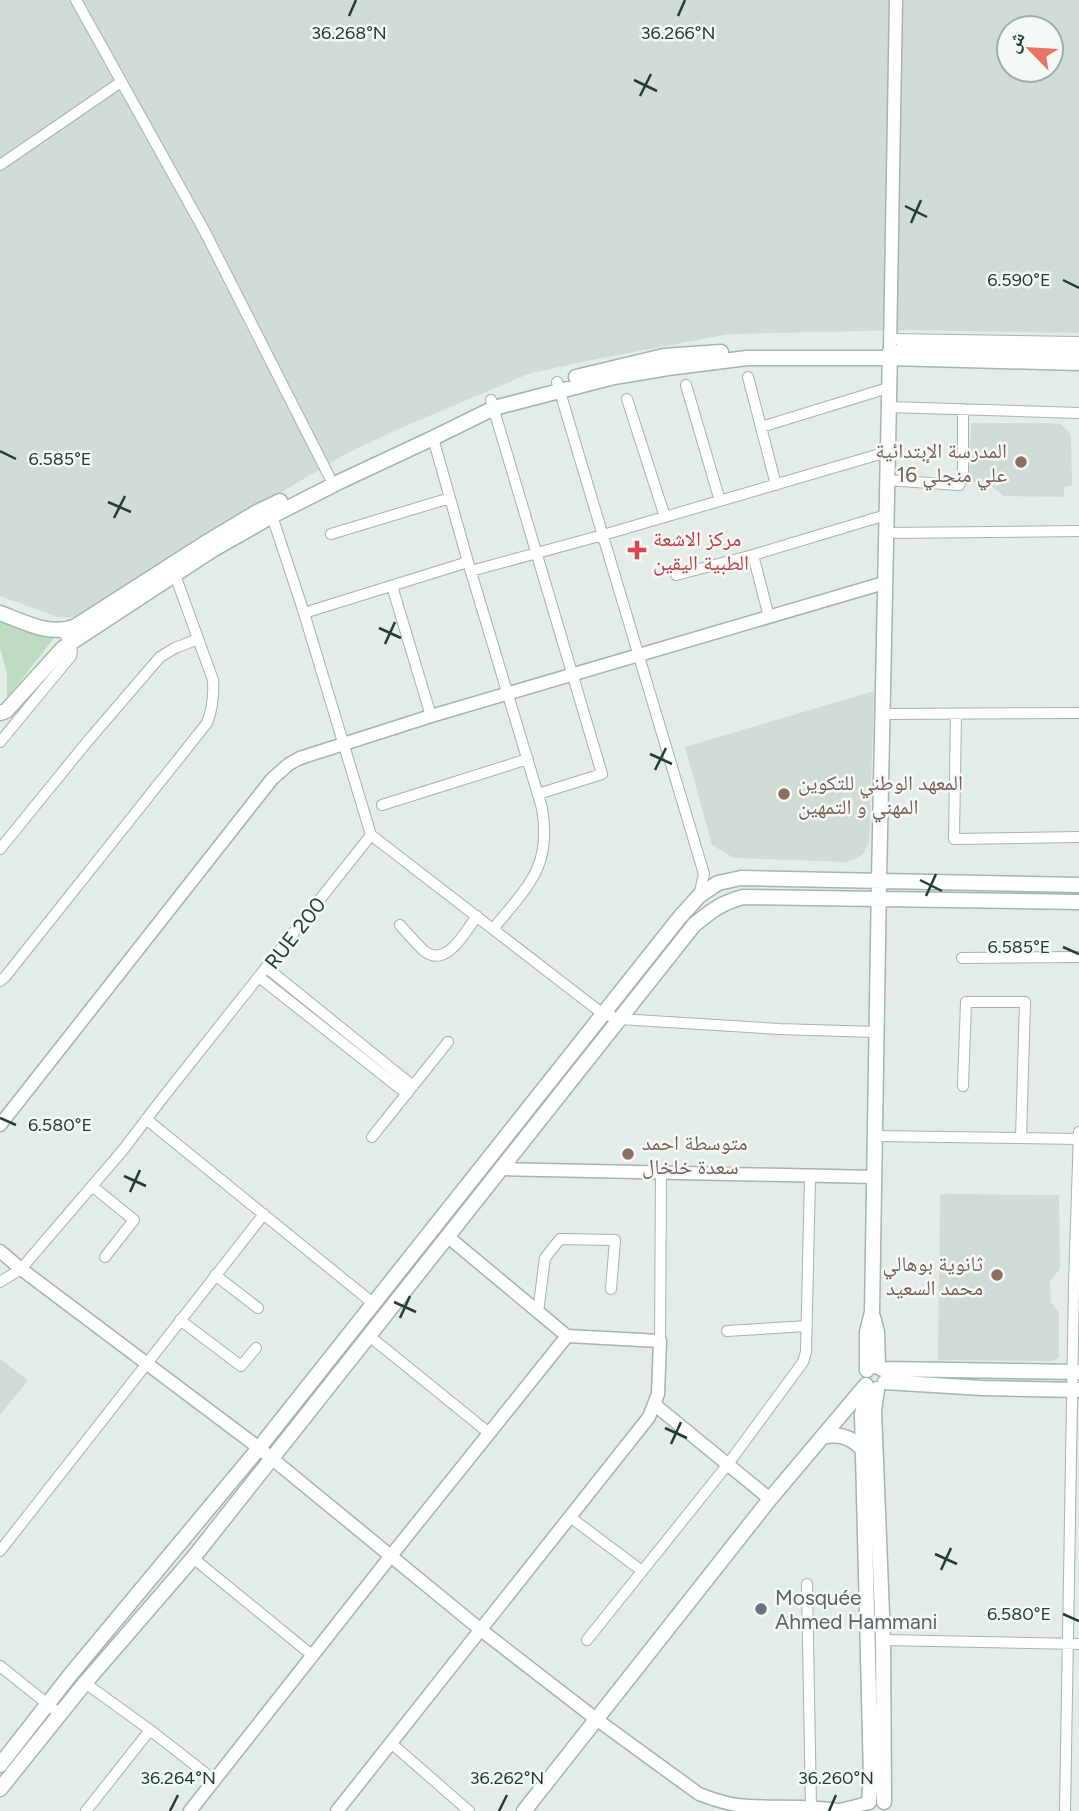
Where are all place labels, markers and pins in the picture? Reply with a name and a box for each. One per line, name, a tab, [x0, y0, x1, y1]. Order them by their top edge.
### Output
place label: المدرسة الإبتدائية علي منجلي 16	[875, 438, 1007, 491]
marker: المدرسة الإبتدائية علي منجلي 16	[1013, 454, 1029, 470]
place label: مركز الاشعة الطبية اليقين	[653, 526, 749, 576]
marker: مركز الاشعة الطبية اليقين	[627, 540, 647, 560]
place label: المعهد الوطني للتكوين المهني و التمهين	[798, 770, 963, 823]
marker: المعهد الوطني للتكوين المهني و التمهين	[776, 786, 792, 802]
place label: متوسطة احمد سعدة خلخال	[642, 1130, 748, 1179]
marker: متوسطة احمد سعدة خلخال	[620, 1146, 636, 1162]
place label: ثانوية بوهالي محمد السعيد	[883, 1251, 983, 1300]
marker: ثانوية بوهالي محمد السعيد	[989, 1267, 1005, 1283]
place label: Mosquée Ahmed Hammani	[775, 1585, 937, 1634]
marker: Mosquée Ahmed Hammani	[753, 1601, 769, 1617]

